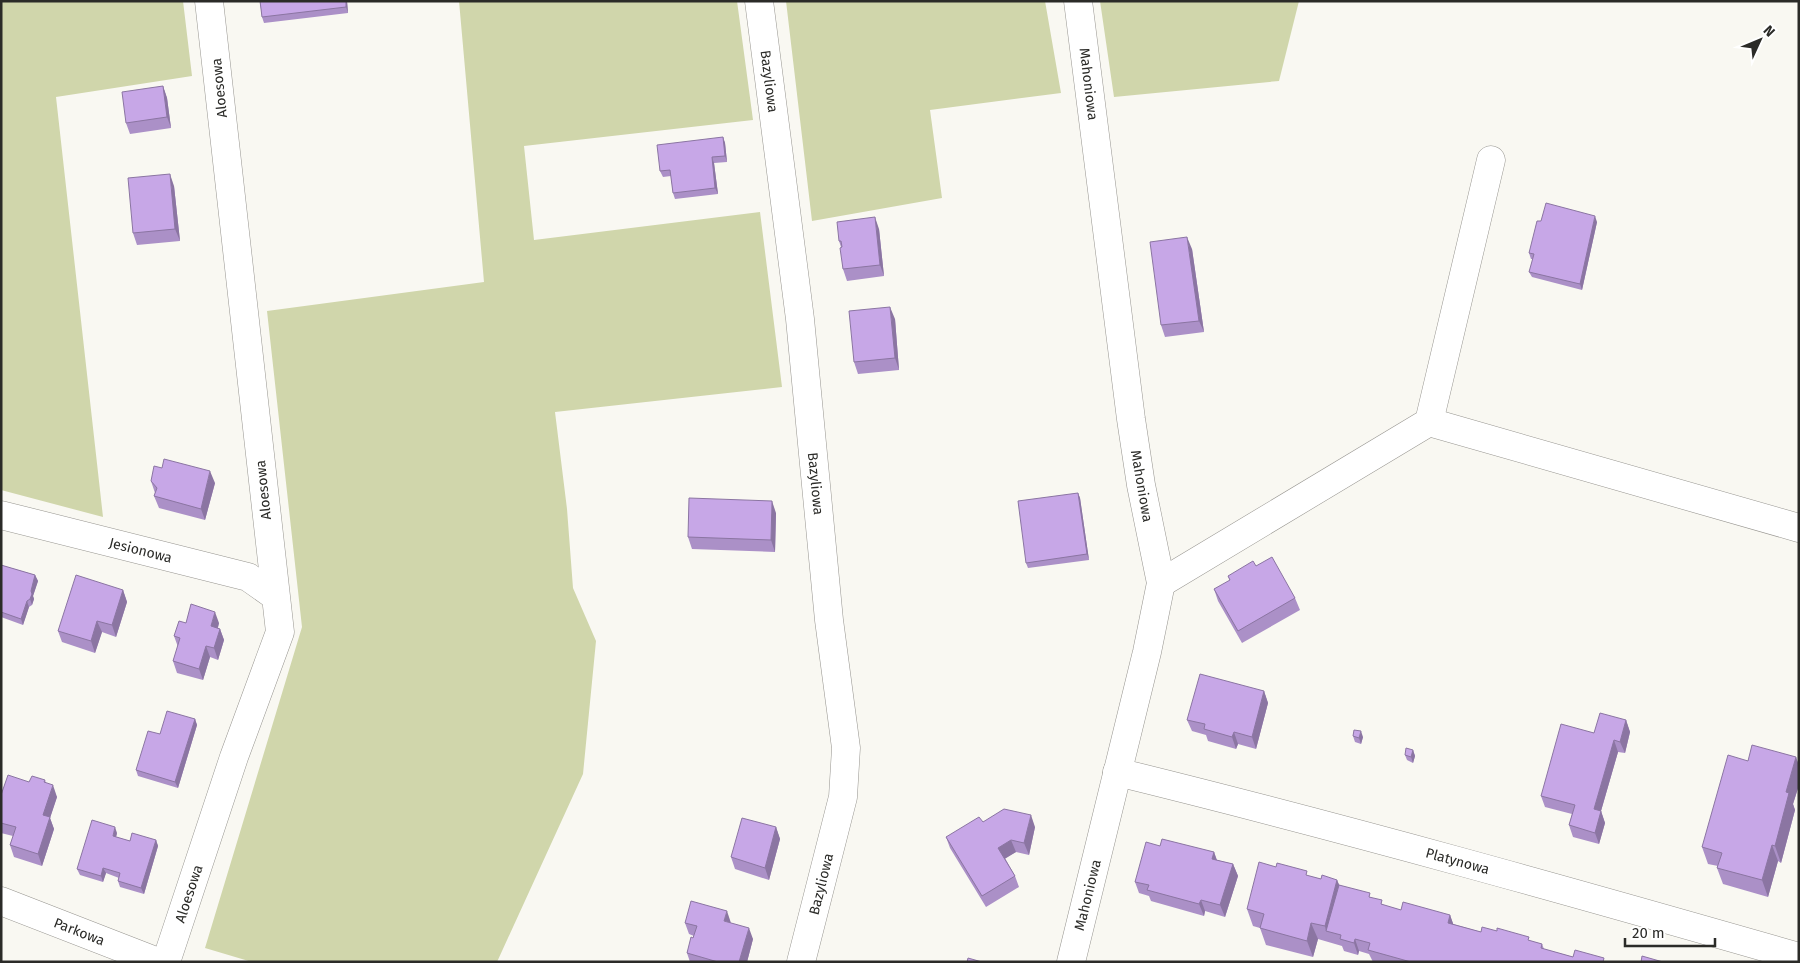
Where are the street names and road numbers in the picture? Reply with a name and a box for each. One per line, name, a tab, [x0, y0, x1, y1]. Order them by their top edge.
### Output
street label: Mahoniowa	[1076, 47, 1101, 121]
street label: Bazyliowa	[756, 49, 781, 114]
street label: Aloesowa	[208, 57, 231, 119]
street label: Mahoniowa	[1127, 449, 1156, 523]
street label: Bazyliowa	[804, 452, 827, 516]
street label: Aloesowa	[252, 459, 275, 521]
street label: Jesionowa	[107, 534, 174, 567]
street label: Platynowa	[1424, 845, 1491, 878]
street label: Bazyliowa	[806, 852, 837, 917]
street label: Mahoniowa	[1071, 858, 1105, 932]
street label: Aloesowa	[172, 863, 207, 925]
street label: Parkowa	[51, 914, 107, 949]

